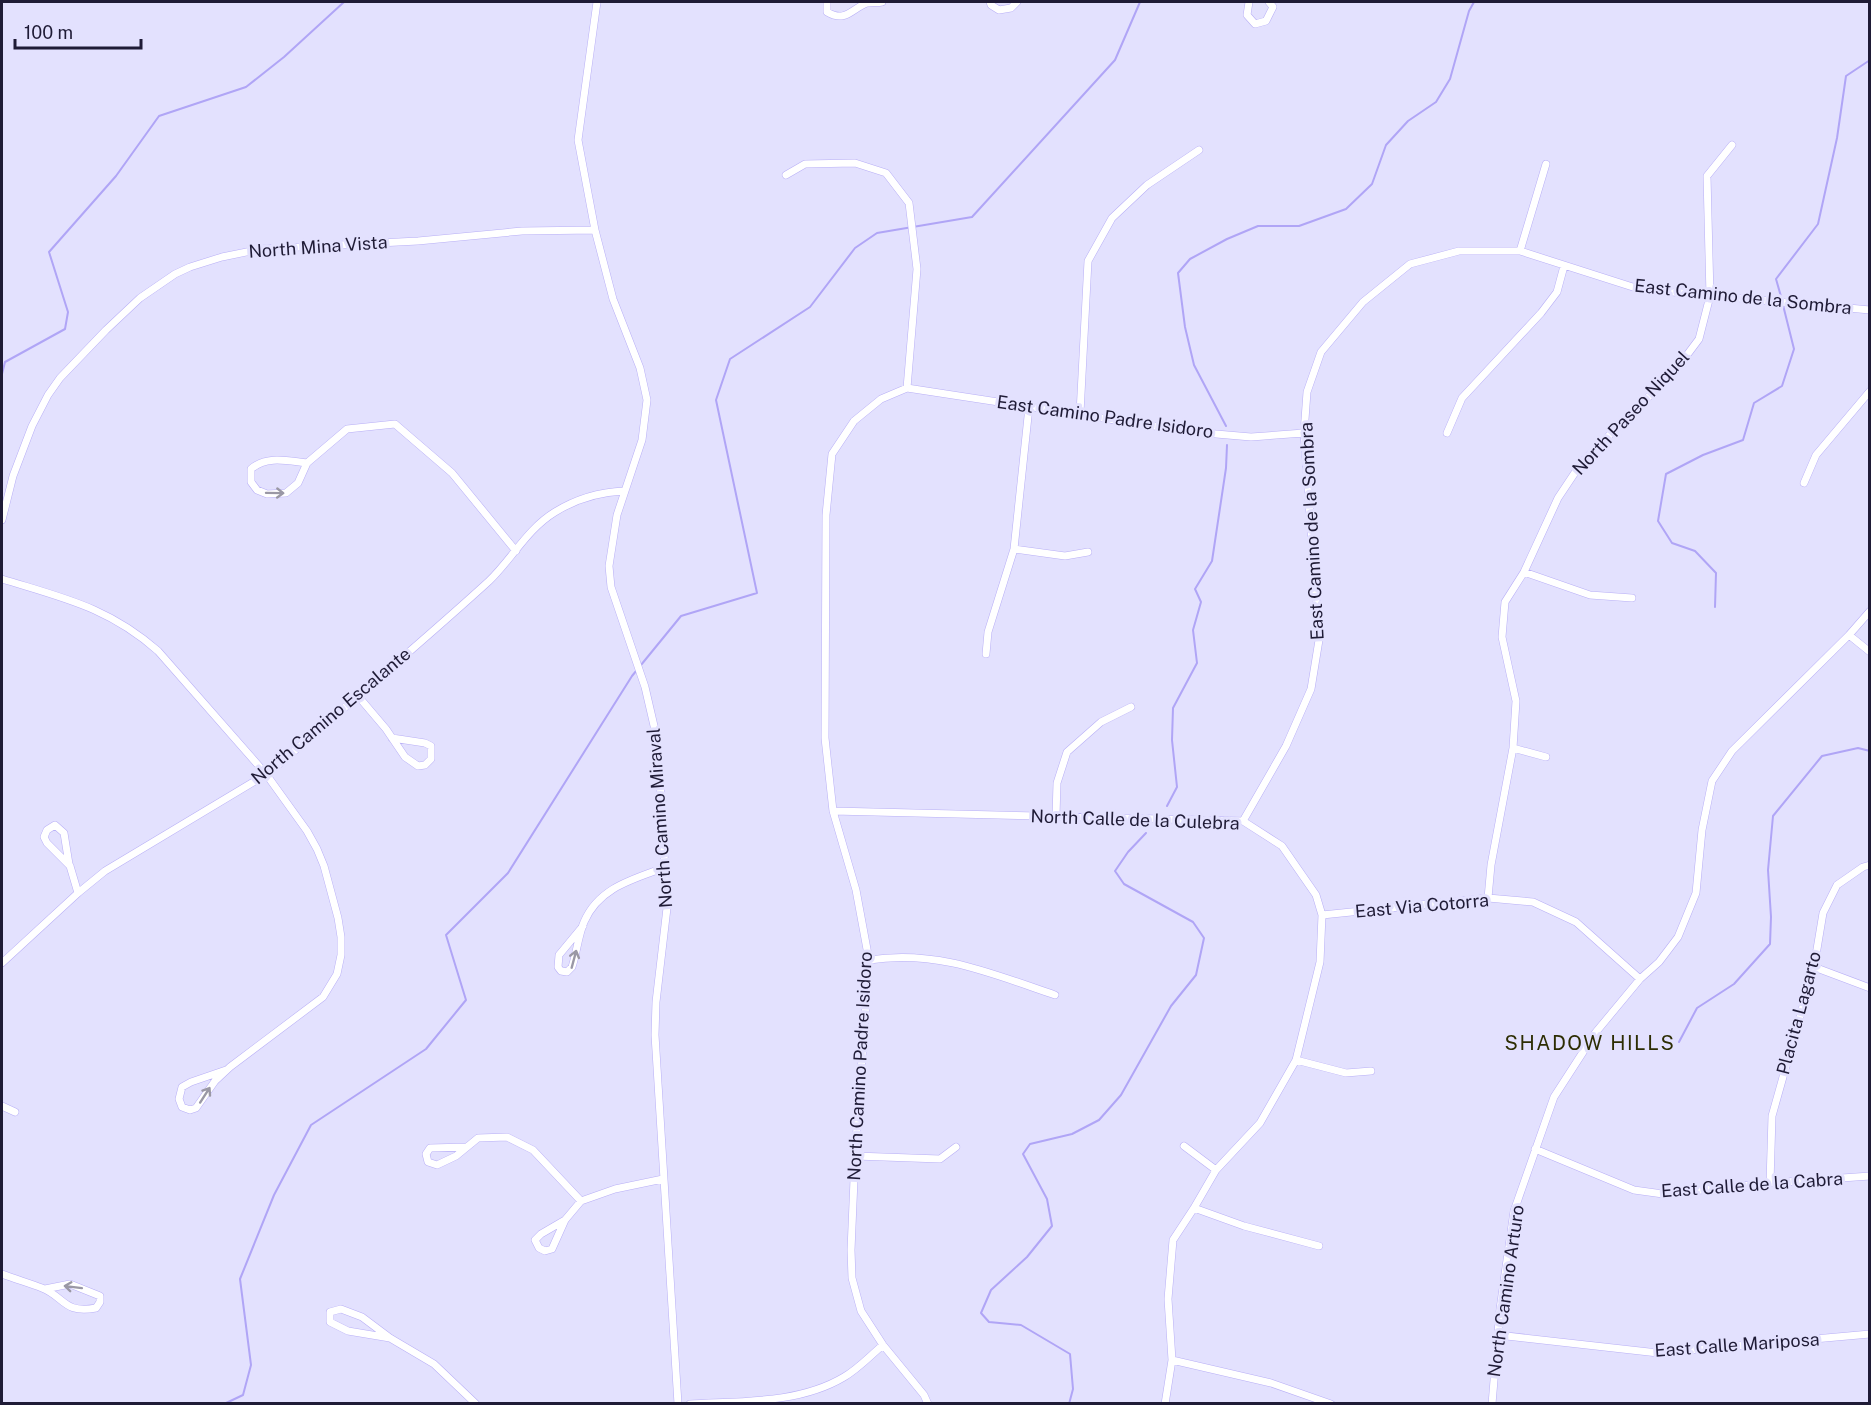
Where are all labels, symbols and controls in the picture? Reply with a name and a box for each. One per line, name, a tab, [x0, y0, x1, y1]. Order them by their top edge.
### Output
scale bar	[15, 12, 141, 50]
text: 100 m	[24, 22, 73, 43]
street label: North Mina Vista	[248, 231, 388, 262]
street label: East Camino de la Sombra	[1633, 275, 1853, 318]
street label: North Paseo Niquel	[1568, 346, 1694, 479]
street label: East Camino Padre Isidoro	[995, 391, 1215, 442]
street label: East Camino de la Sombra	[1295, 422, 1328, 641]
one-way arrow	[264, 487, 284, 499]
street label: North Camino Escalante	[247, 643, 415, 788]
street label: North Camino Miraval	[643, 727, 676, 909]
street label: North Calle de la Culebra	[1030, 805, 1240, 834]
street label: East Via Cotorra	[1354, 889, 1490, 922]
street label: Placita Lagarto	[1772, 949, 1825, 1077]
one-way arrow	[568, 950, 580, 969]
street label: North Camino Padre Isidoro	[843, 951, 876, 1181]
district label: SHADOW HILLS	[1505, 1031, 1675, 1055]
one-way arrow	[199, 1086, 212, 1103]
street label: East Calle de la Cabra	[1660, 1168, 1844, 1201]
street label: North Camino Arturo	[1483, 1204, 1528, 1378]
one-way arrow	[64, 1281, 83, 1292]
street label: East Calle Mariposa	[1654, 1328, 1820, 1361]

